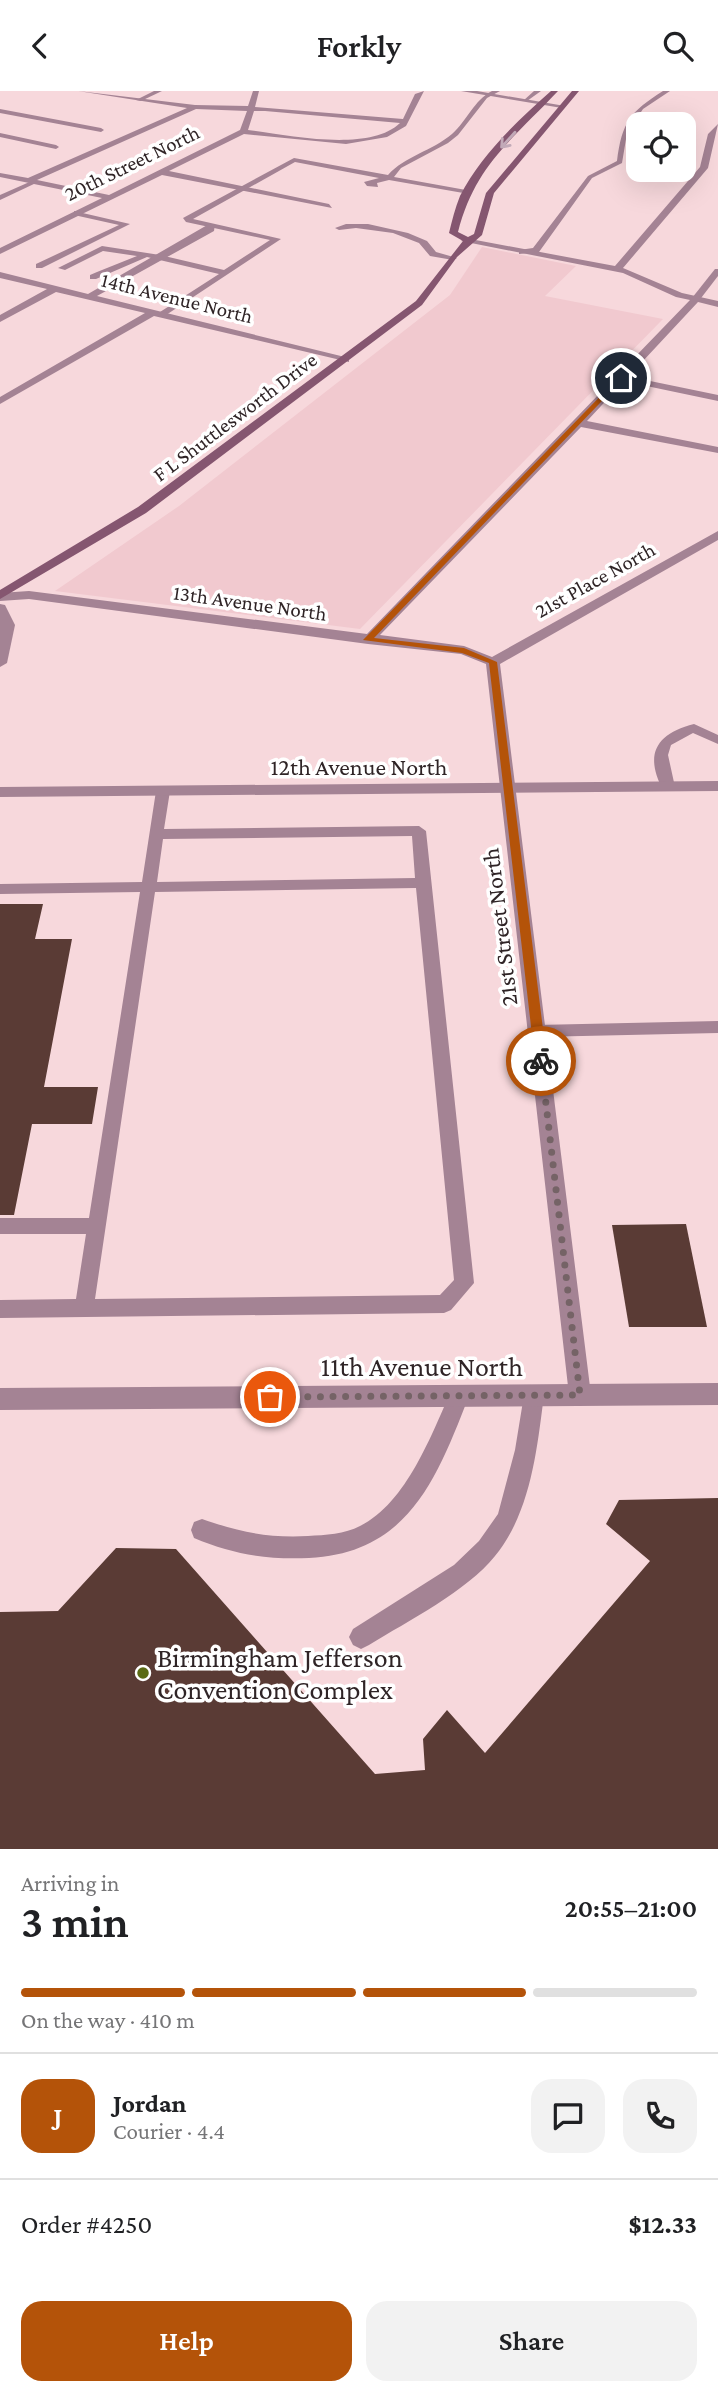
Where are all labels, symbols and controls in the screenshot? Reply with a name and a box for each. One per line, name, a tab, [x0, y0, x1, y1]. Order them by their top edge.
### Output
icon: back	[21, 27, 59, 65]
icon: search	[659, 27, 697, 65]
text: Forkly	[317, 28, 401, 64]
map controls	[626, 112, 696, 182]
button: locate	[626, 112, 696, 182]
street label: 20th Street North	[61, 120, 203, 206]
one-way arrow	[500, 131, 516, 149]
street label: 14th Avenue North	[99, 268, 255, 328]
street label: F L Shuttlesworth Drive	[148, 348, 322, 486]
pin	[591, 348, 651, 408]
icon: home	[602, 359, 640, 397]
street label: 21st Place North	[531, 537, 659, 623]
street label: 13th Avenue North	[172, 580, 328, 626]
street label: 12th Avenue North	[271, 753, 448, 780]
street label: 21st Street North	[476, 846, 523, 1008]
courier	[506, 1026, 576, 1096]
icon: bike	[522, 1042, 560, 1080]
street label: 11th Avenue North	[321, 1351, 523, 1382]
pin	[240, 1367, 300, 1427]
icon: bag	[251, 1378, 289, 1416]
place label: Birmingham Jefferson Convention Complex	[157, 1642, 403, 1705]
marker: Birmingham Jefferson Convention Complex	[135, 1665, 151, 1681]
text: Arriving in	[21, 1870, 119, 1896]
text: 20:55–21:00	[565, 1894, 697, 1923]
text: 3 min	[21, 1896, 129, 1947]
text: On the way · 410 m	[21, 2007, 195, 2033]
button: chat	[531, 2079, 605, 2153]
button: phone	[623, 2079, 697, 2153]
text: Jordan	[113, 2089, 187, 2118]
text: J	[54, 2102, 62, 2131]
text: Courier · 4.4	[113, 2118, 225, 2144]
text: Order #4250	[21, 2210, 152, 2239]
text: $12.33	[629, 2210, 697, 2239]
button: Help	[21, 2301, 352, 2381]
button: Share	[366, 2301, 697, 2381]

